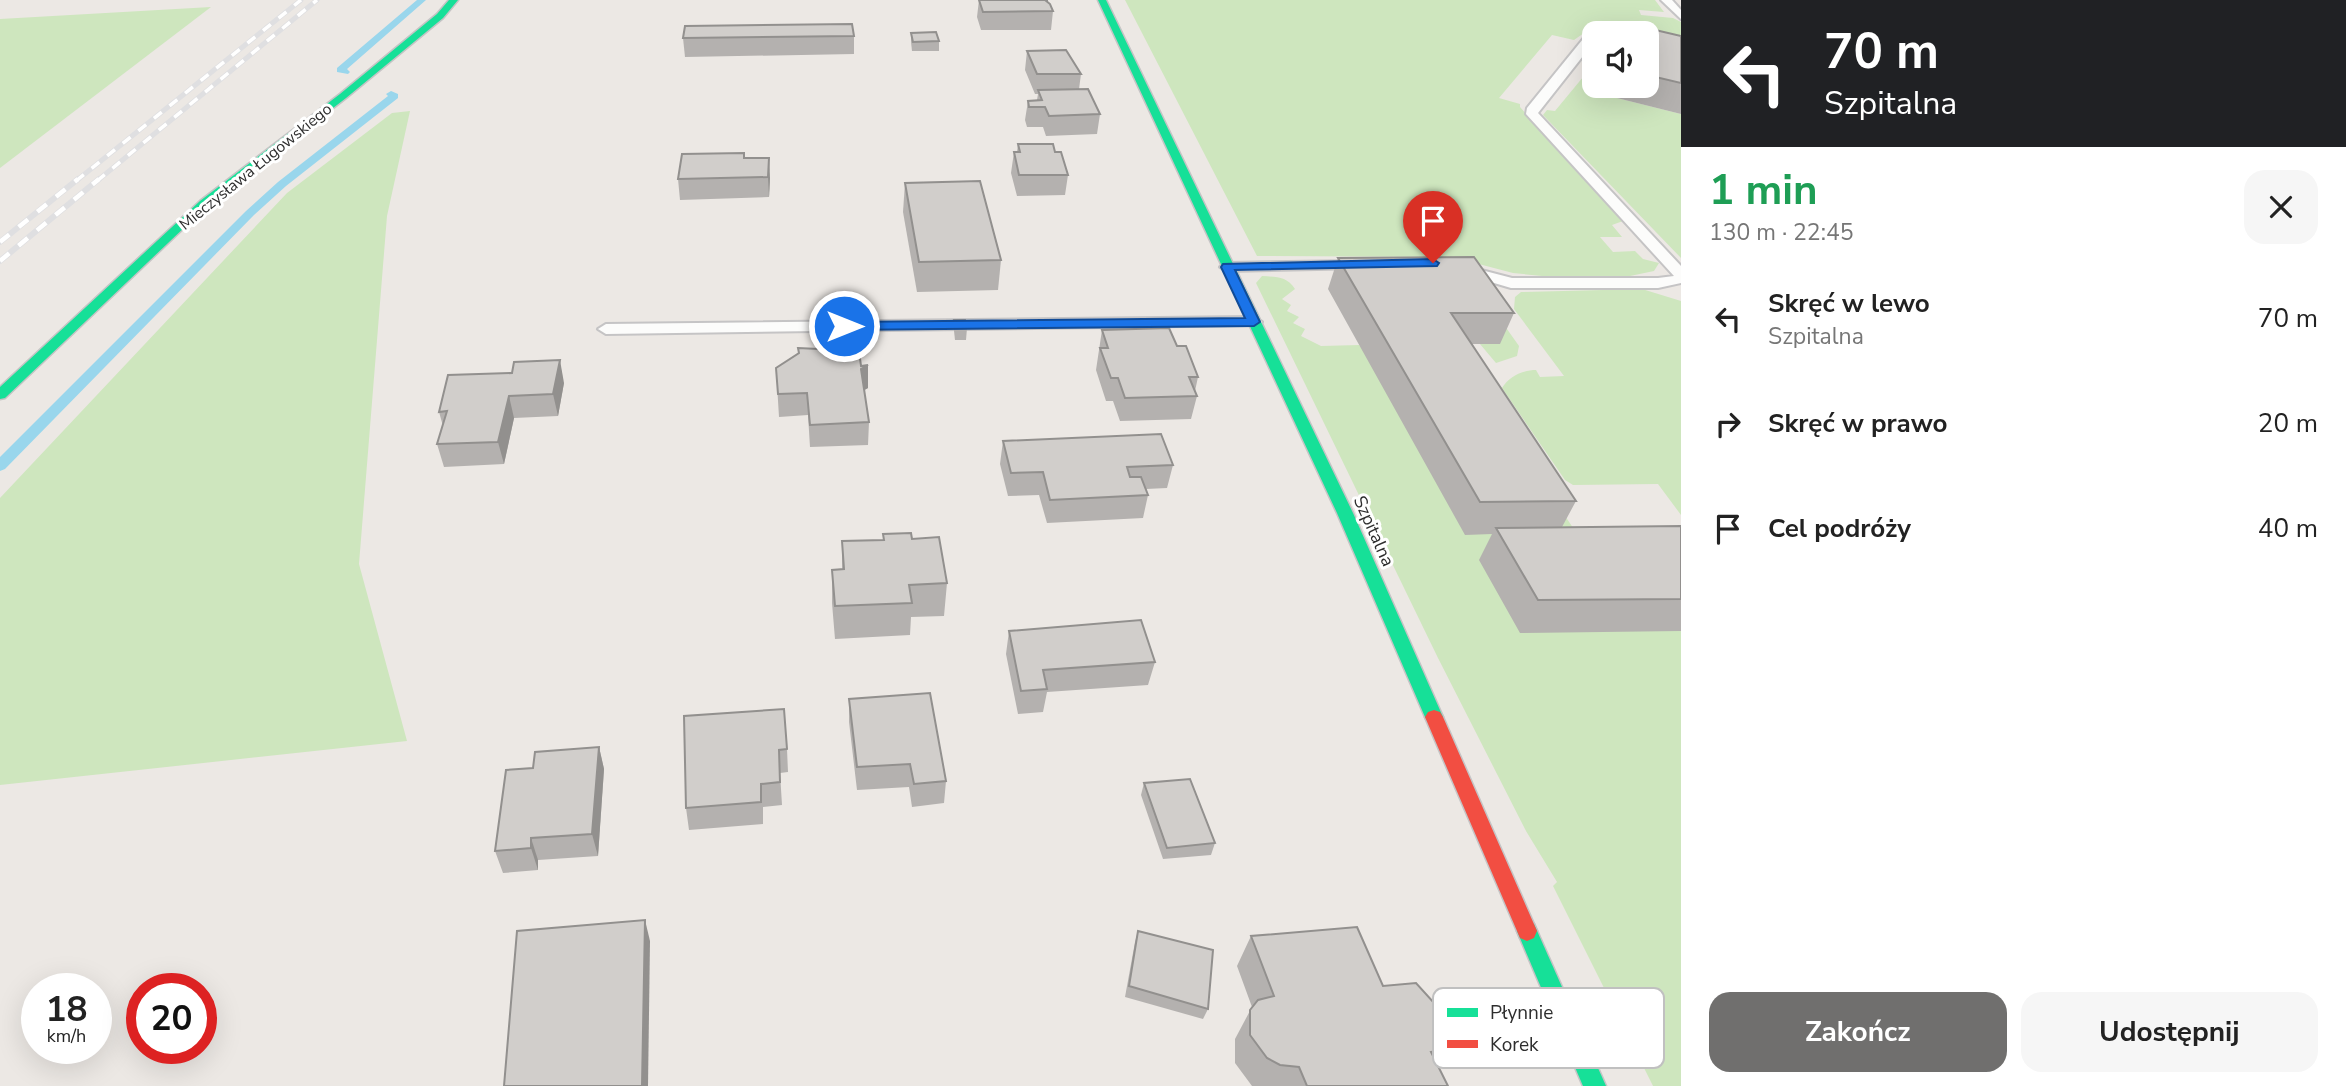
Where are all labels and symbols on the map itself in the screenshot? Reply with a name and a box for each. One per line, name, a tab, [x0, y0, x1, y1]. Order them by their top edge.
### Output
street label: Mieczysława Ługowskiego	[175, 98, 337, 235]
pin	[1403, 191, 1463, 263]
position arrow	[807, 289, 881, 363]
street label: Szpitalna	[1348, 492, 1400, 570]
speed limit sign: 20	[126, 973, 217, 1064]
legend	[1433, 988, 1664, 1068]
text: Płynnie	[1490, 1000, 1553, 1026]
text: Korek	[1490, 1032, 1539, 1058]

